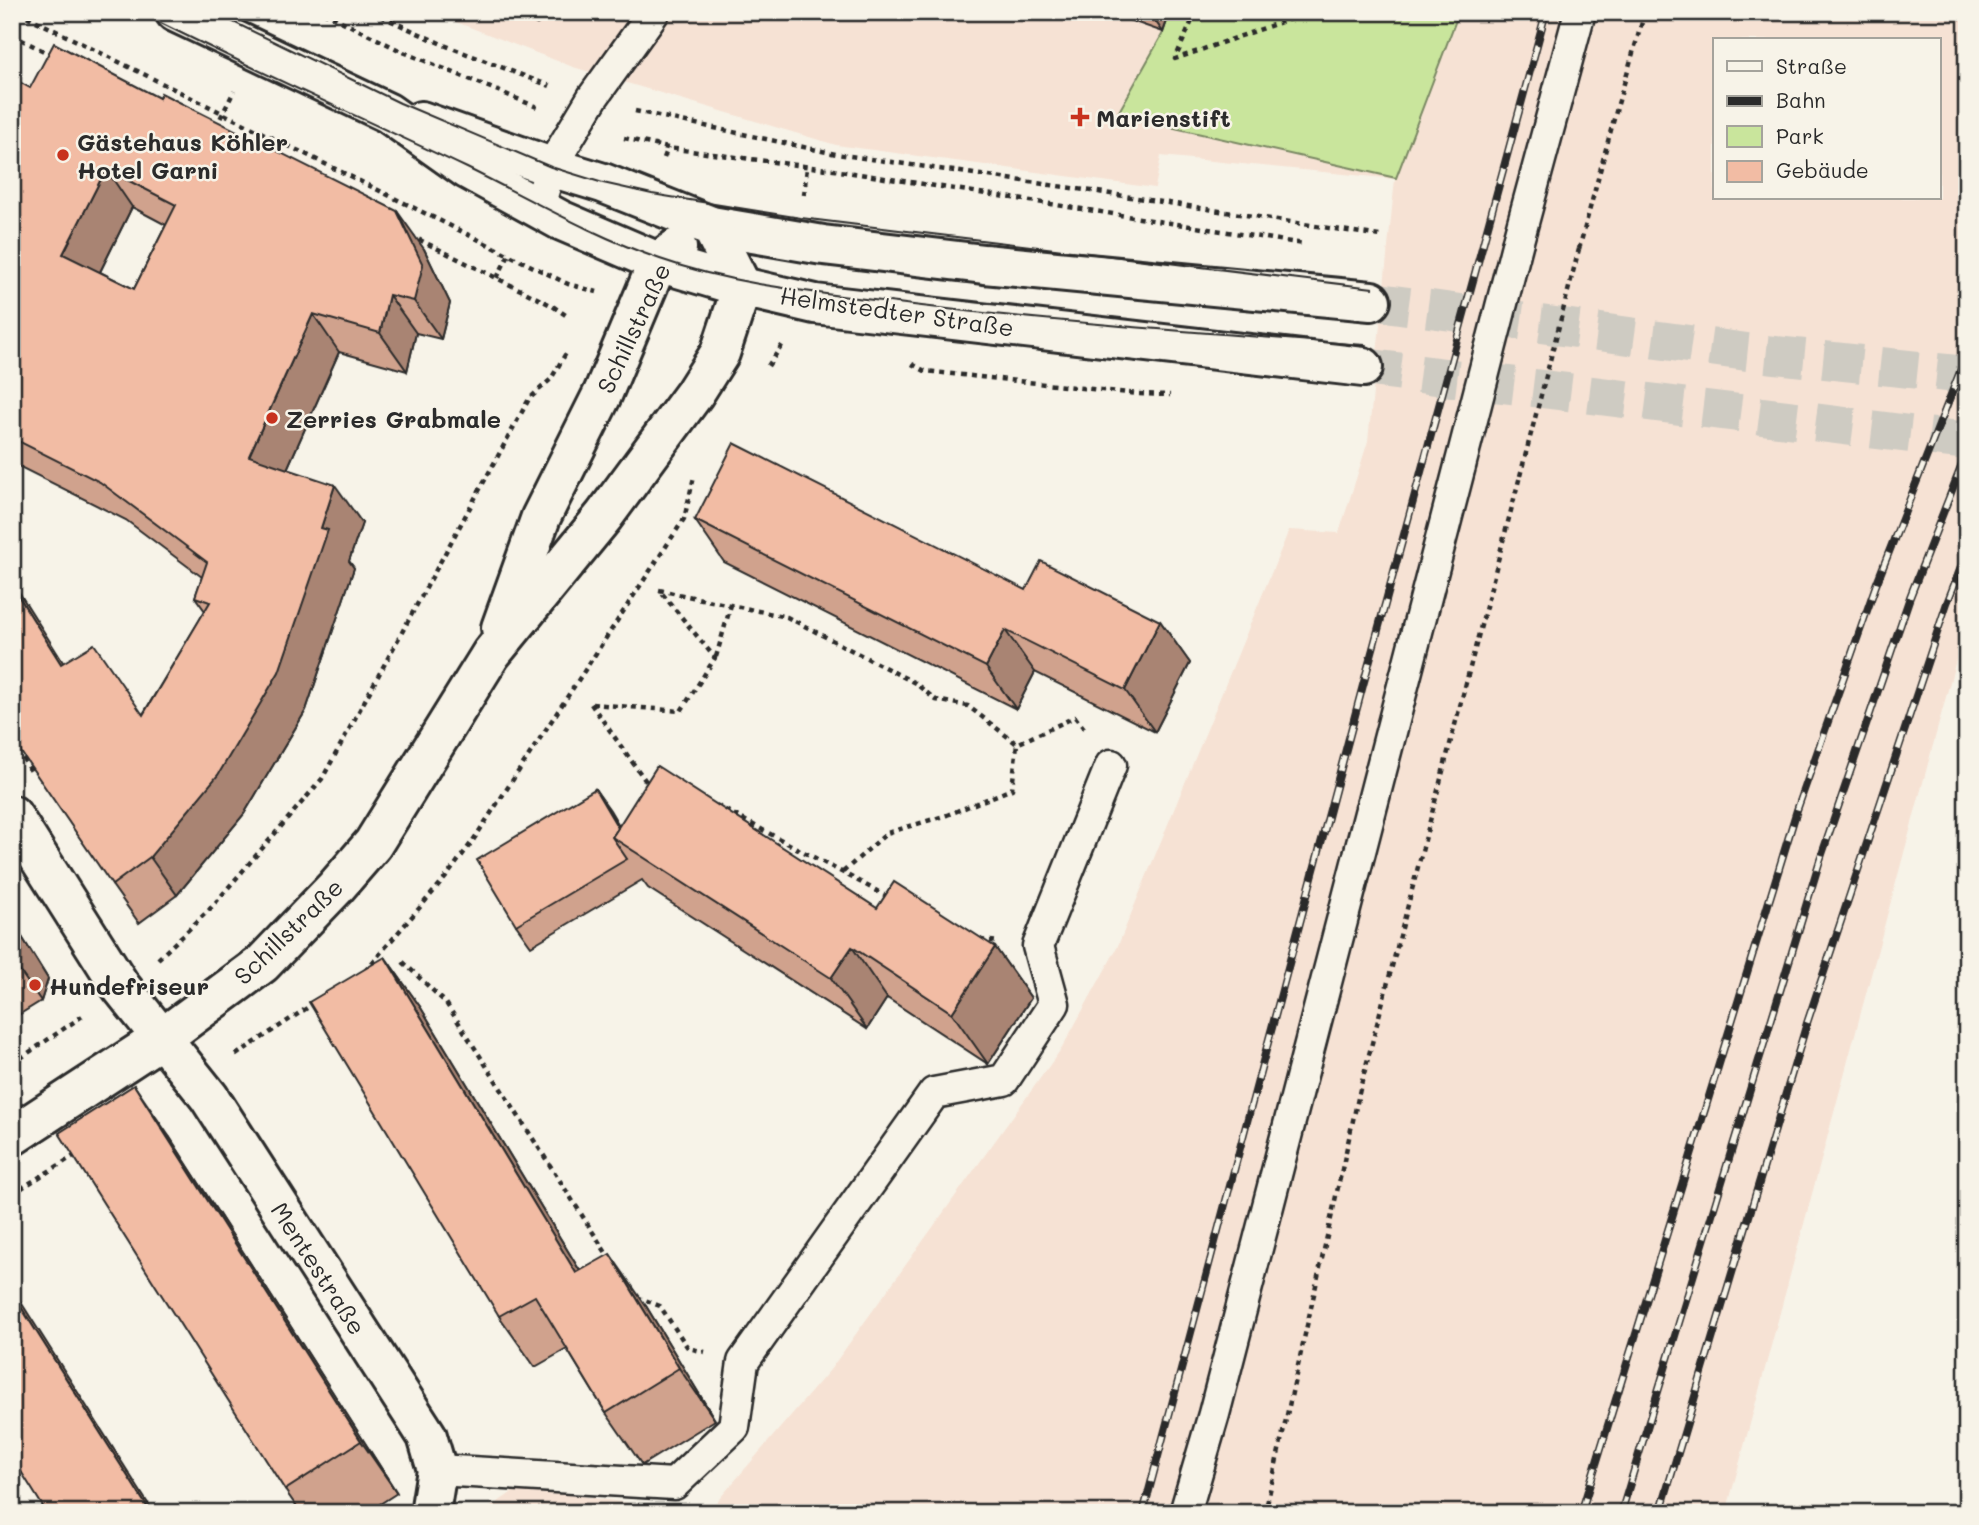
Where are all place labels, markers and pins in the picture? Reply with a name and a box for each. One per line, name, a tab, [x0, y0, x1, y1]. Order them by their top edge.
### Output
place label: Marienstift	[1096, 102, 1231, 133]
marker: Marienstift	[1070, 107, 1090, 127]
place label: Gästehaus Köhler Hotel Garni	[77, 126, 288, 185]
marker: Gästehaus Köhler Hotel Garni	[55, 147, 71, 163]
place label: Zerries Grabmale	[286, 403, 501, 434]
marker: Zerries Grabmale	[264, 410, 280, 426]
place label: Hundefriseur	[49, 970, 209, 1001]
marker: Hundefriseur	[27, 977, 43, 993]

